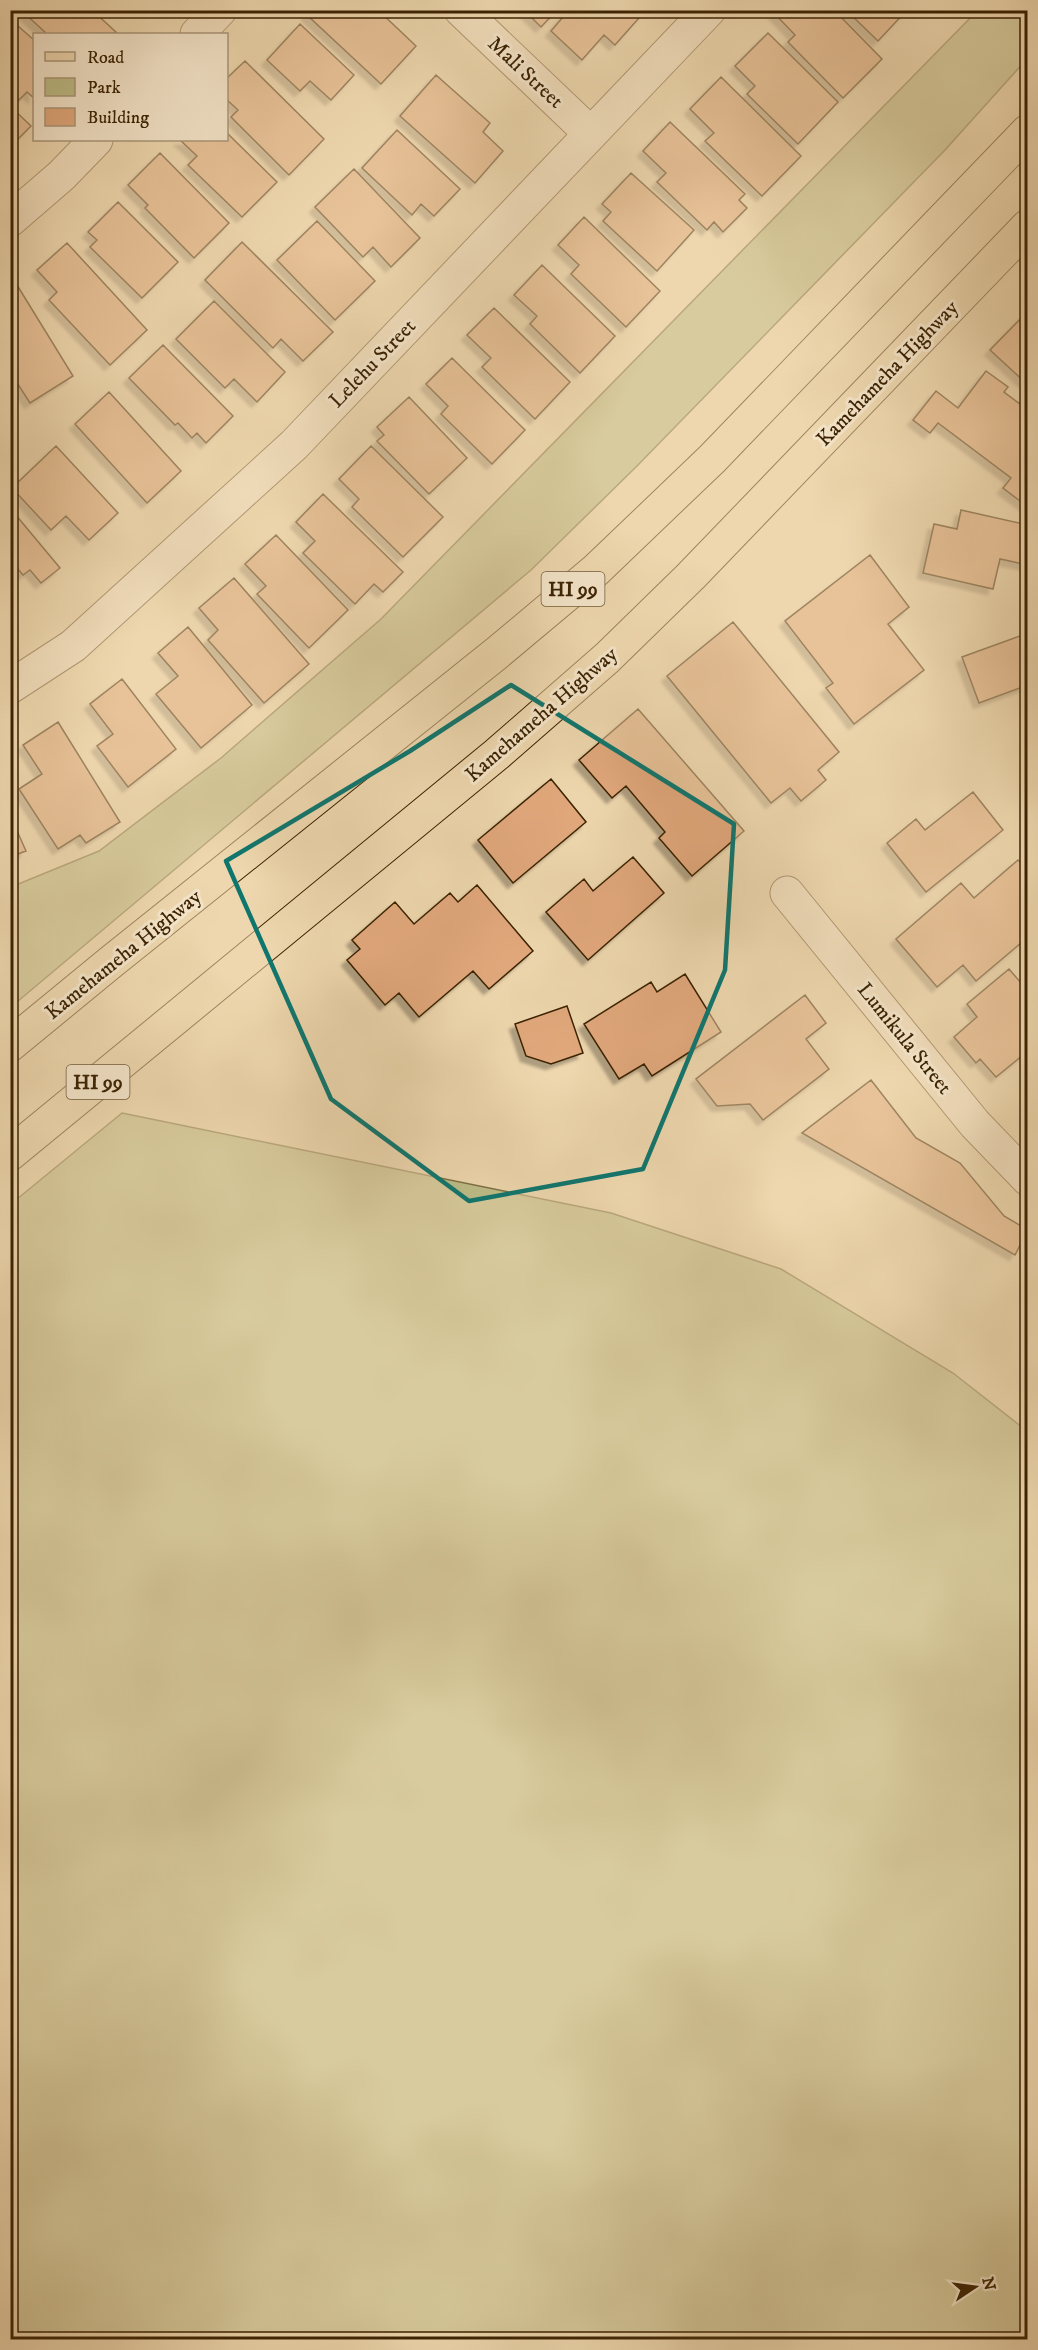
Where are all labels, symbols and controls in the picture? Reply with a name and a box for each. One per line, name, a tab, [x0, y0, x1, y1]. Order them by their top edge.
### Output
street label: Mali Street	[482, 31, 569, 114]
legend	[33, 33, 228, 141]
text: Road	[87, 47, 124, 69]
text: Park	[87, 77, 121, 99]
text: Building	[87, 107, 149, 129]
street label: Kamehameha Highway	[811, 294, 965, 452]
street label: Lelehu Street	[324, 313, 422, 414]
road number: HI 99	[542, 572, 604, 606]
street label: Kamehameha Highway	[460, 641, 624, 788]
street label: Kamehameha Highway	[40, 883, 208, 1026]
street label: Lumikula Street	[851, 977, 957, 1100]
road number: HI 99	[66, 1065, 130, 1099]
north arrow	[945, 2257, 1005, 2317]
text: N	[977, 2275, 1000, 2293]

